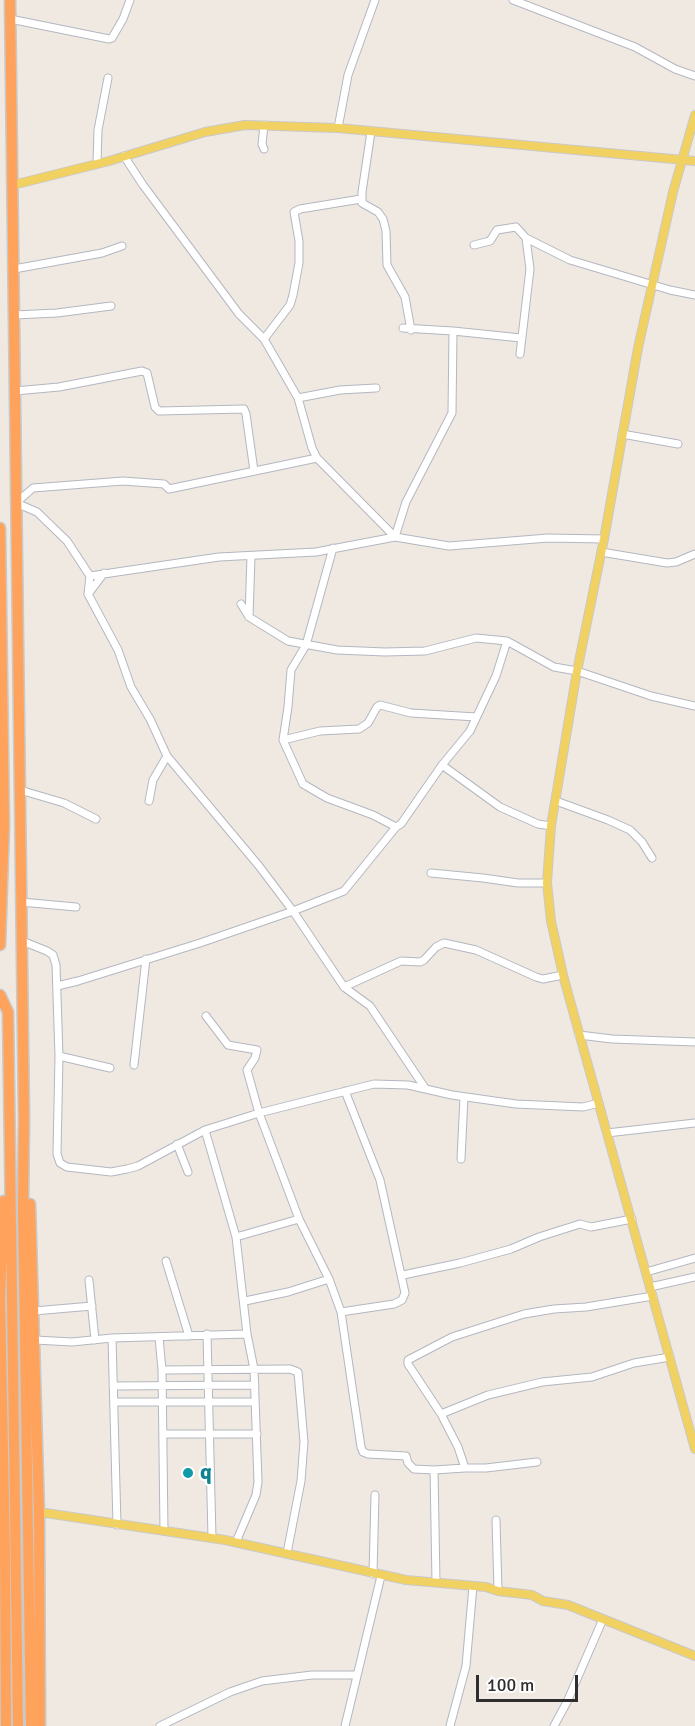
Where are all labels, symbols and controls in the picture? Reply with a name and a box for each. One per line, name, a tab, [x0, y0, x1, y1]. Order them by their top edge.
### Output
place label: q	[200, 1460, 212, 1486]
marker: q	[181, 1466, 195, 1480]
scale bar	[479, 1663, 581, 1701]
text: 100 m	[487, 1674, 534, 1696]

